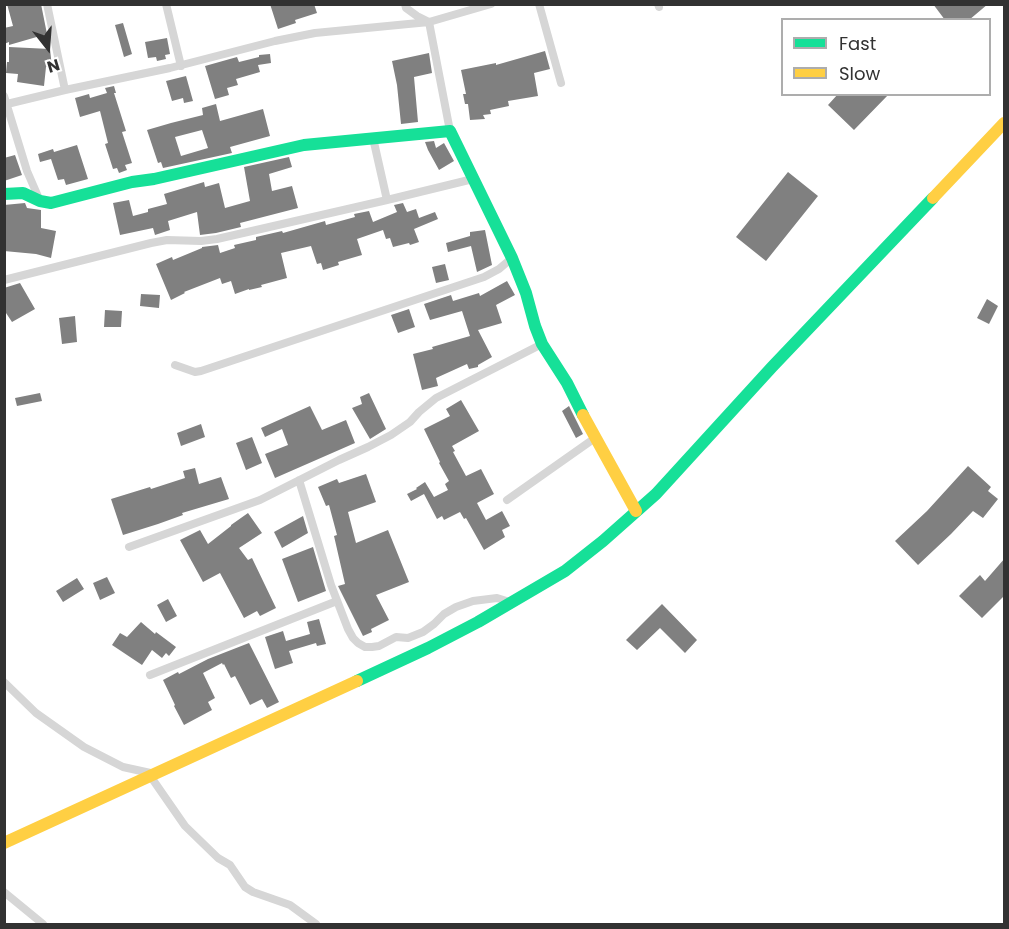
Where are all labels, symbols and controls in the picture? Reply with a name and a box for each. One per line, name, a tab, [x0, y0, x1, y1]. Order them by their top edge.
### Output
north arrow	[18, 18, 78, 78]
legend	[781, 18, 991, 96]
text: Fast	[839, 31, 876, 56]
text: N	[44, 53, 63, 78]
text: Slow	[839, 61, 880, 86]

